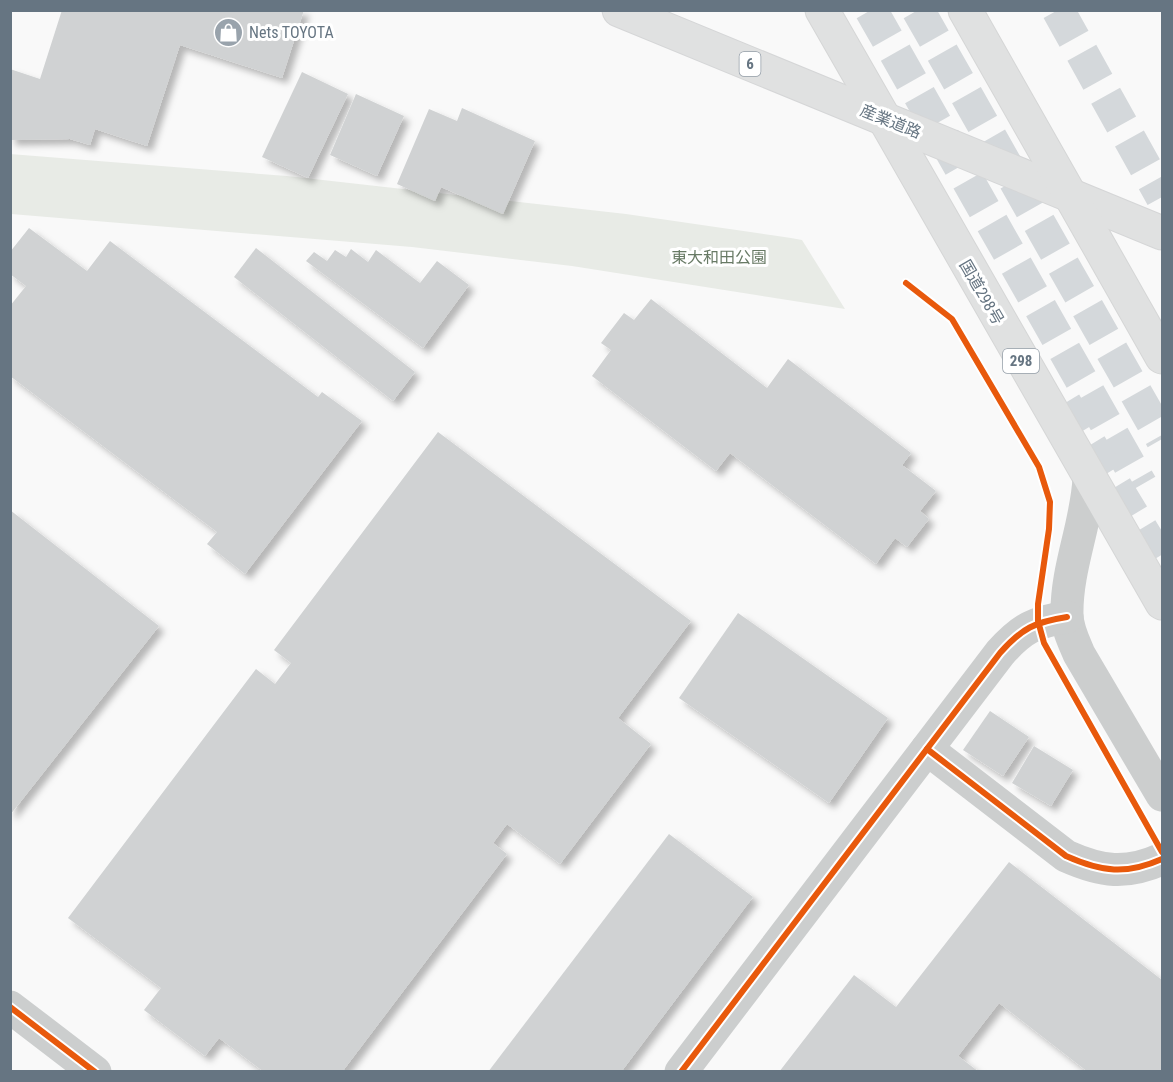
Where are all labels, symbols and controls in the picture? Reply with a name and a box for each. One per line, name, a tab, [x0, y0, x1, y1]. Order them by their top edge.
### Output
shop icon: Nets TOYOTA	[212, 16, 244, 48]
place label: Nets TOYOTA	[249, 23, 334, 42]
road number: 6	[740, 52, 760, 76]
street label: 産業道路	[858, 101, 924, 142]
park label: 東大和田公園	[671, 248, 767, 267]
street label: 国道298号	[955, 256, 1008, 328]
road number: 298	[1003, 349, 1039, 373]

